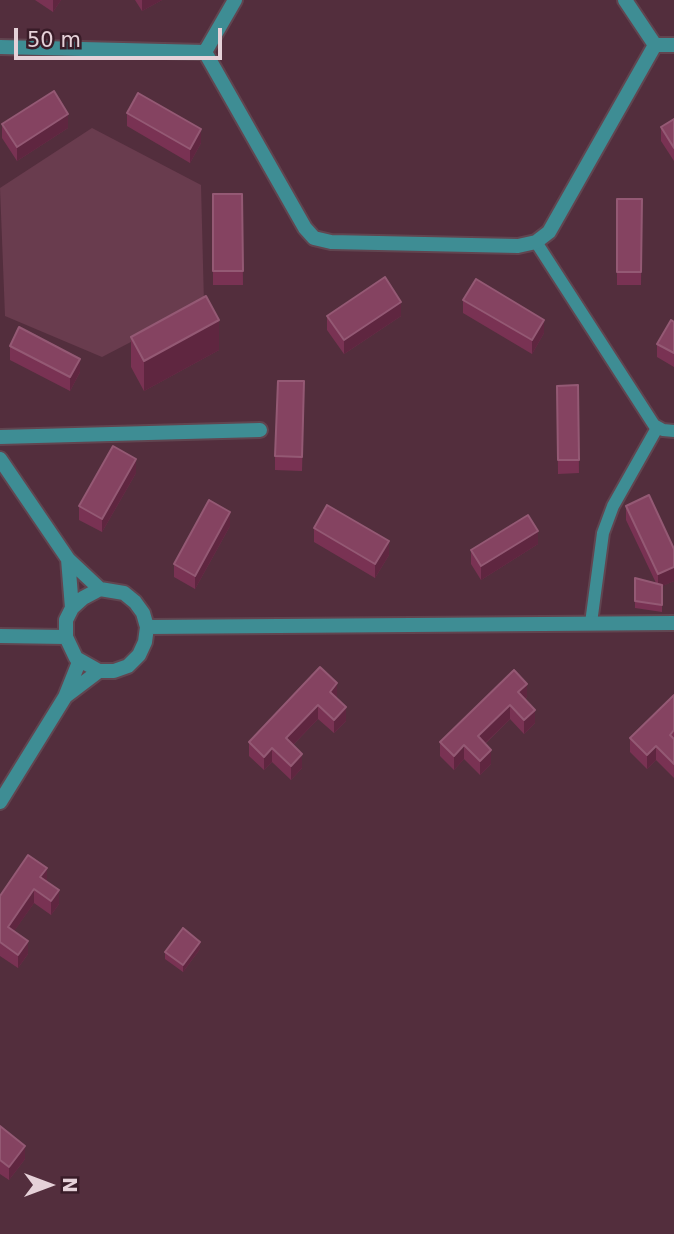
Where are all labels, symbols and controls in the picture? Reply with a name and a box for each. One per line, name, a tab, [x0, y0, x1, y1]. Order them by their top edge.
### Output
scale bar	[18, 14, 226, 58]
text: 50 m	[27, 28, 81, 52]
north arrow	[14, 1150, 84, 1220]
text: N	[59, 1177, 81, 1193]

